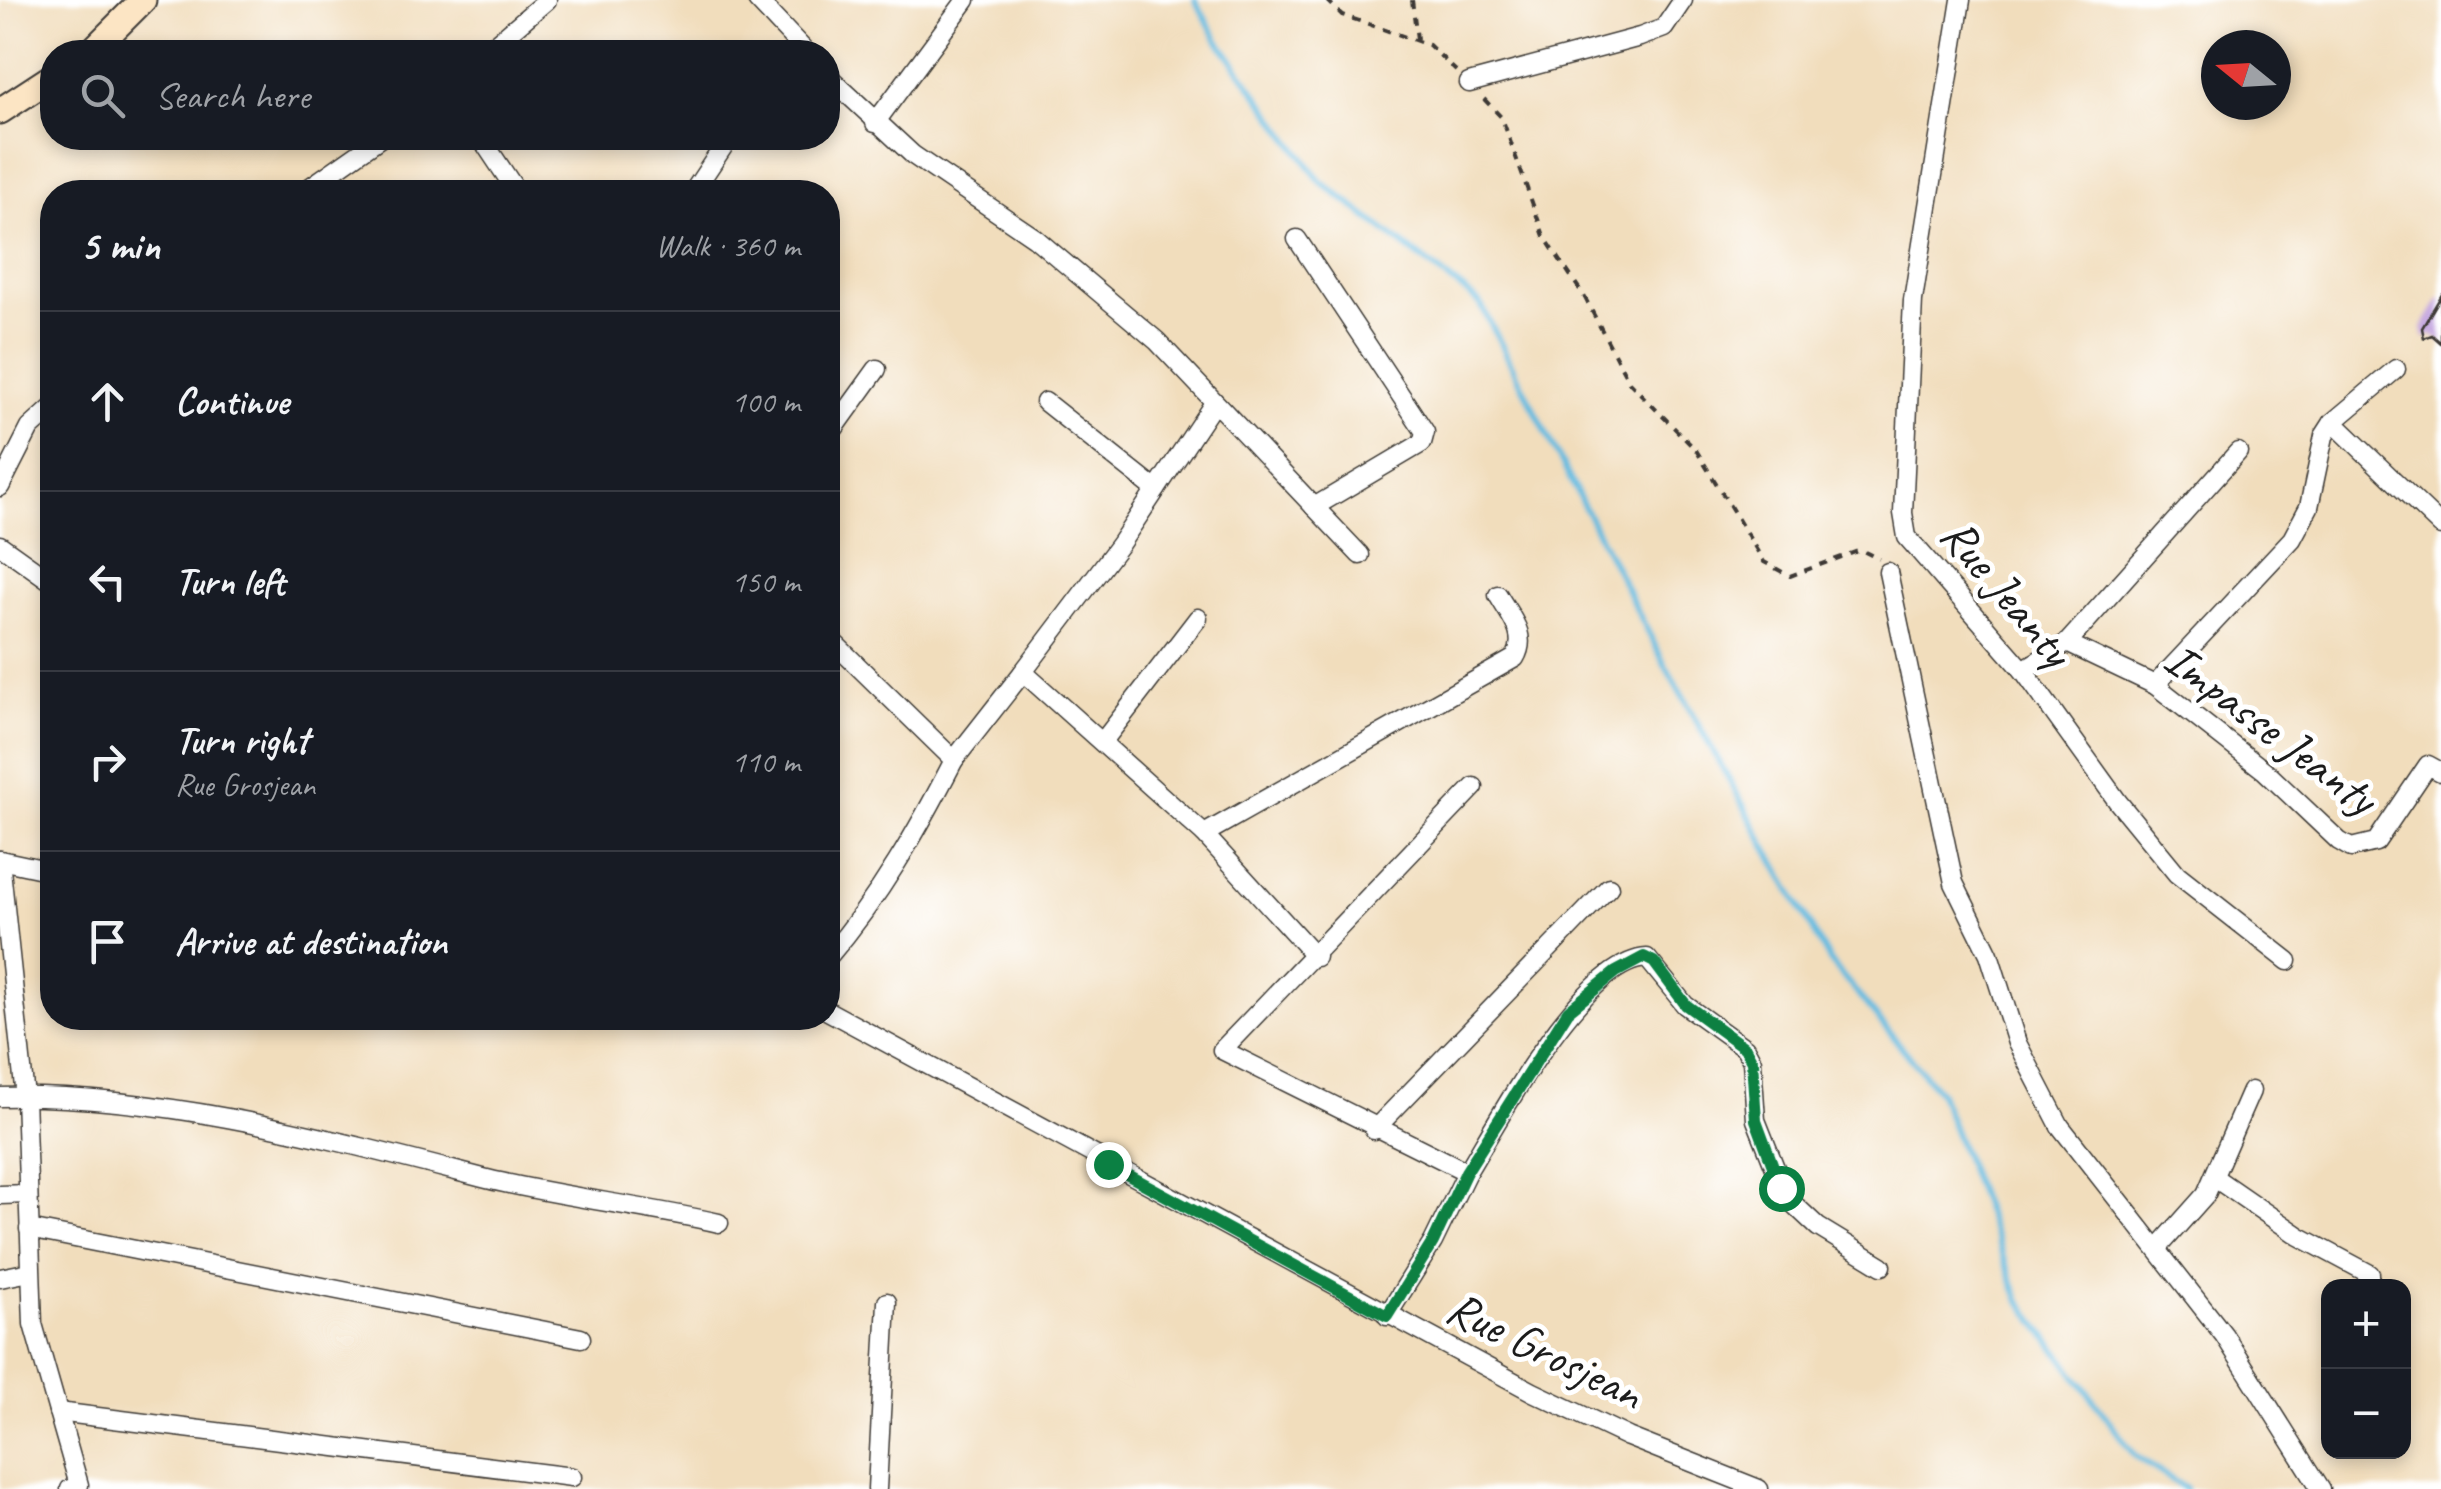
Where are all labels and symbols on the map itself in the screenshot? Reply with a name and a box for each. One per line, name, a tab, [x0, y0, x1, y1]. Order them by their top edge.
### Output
north arrow	[2201, 30, 2291, 120]
street label: Rue Jeanty	[1928, 506, 2088, 681]
street label: Impasse Jeanty	[2153, 629, 2392, 829]
route end	[1086, 1142, 1132, 1188]
route start	[1759, 1166, 1805, 1212]
street label: Rue Grosjean	[1437, 1277, 1654, 1424]

